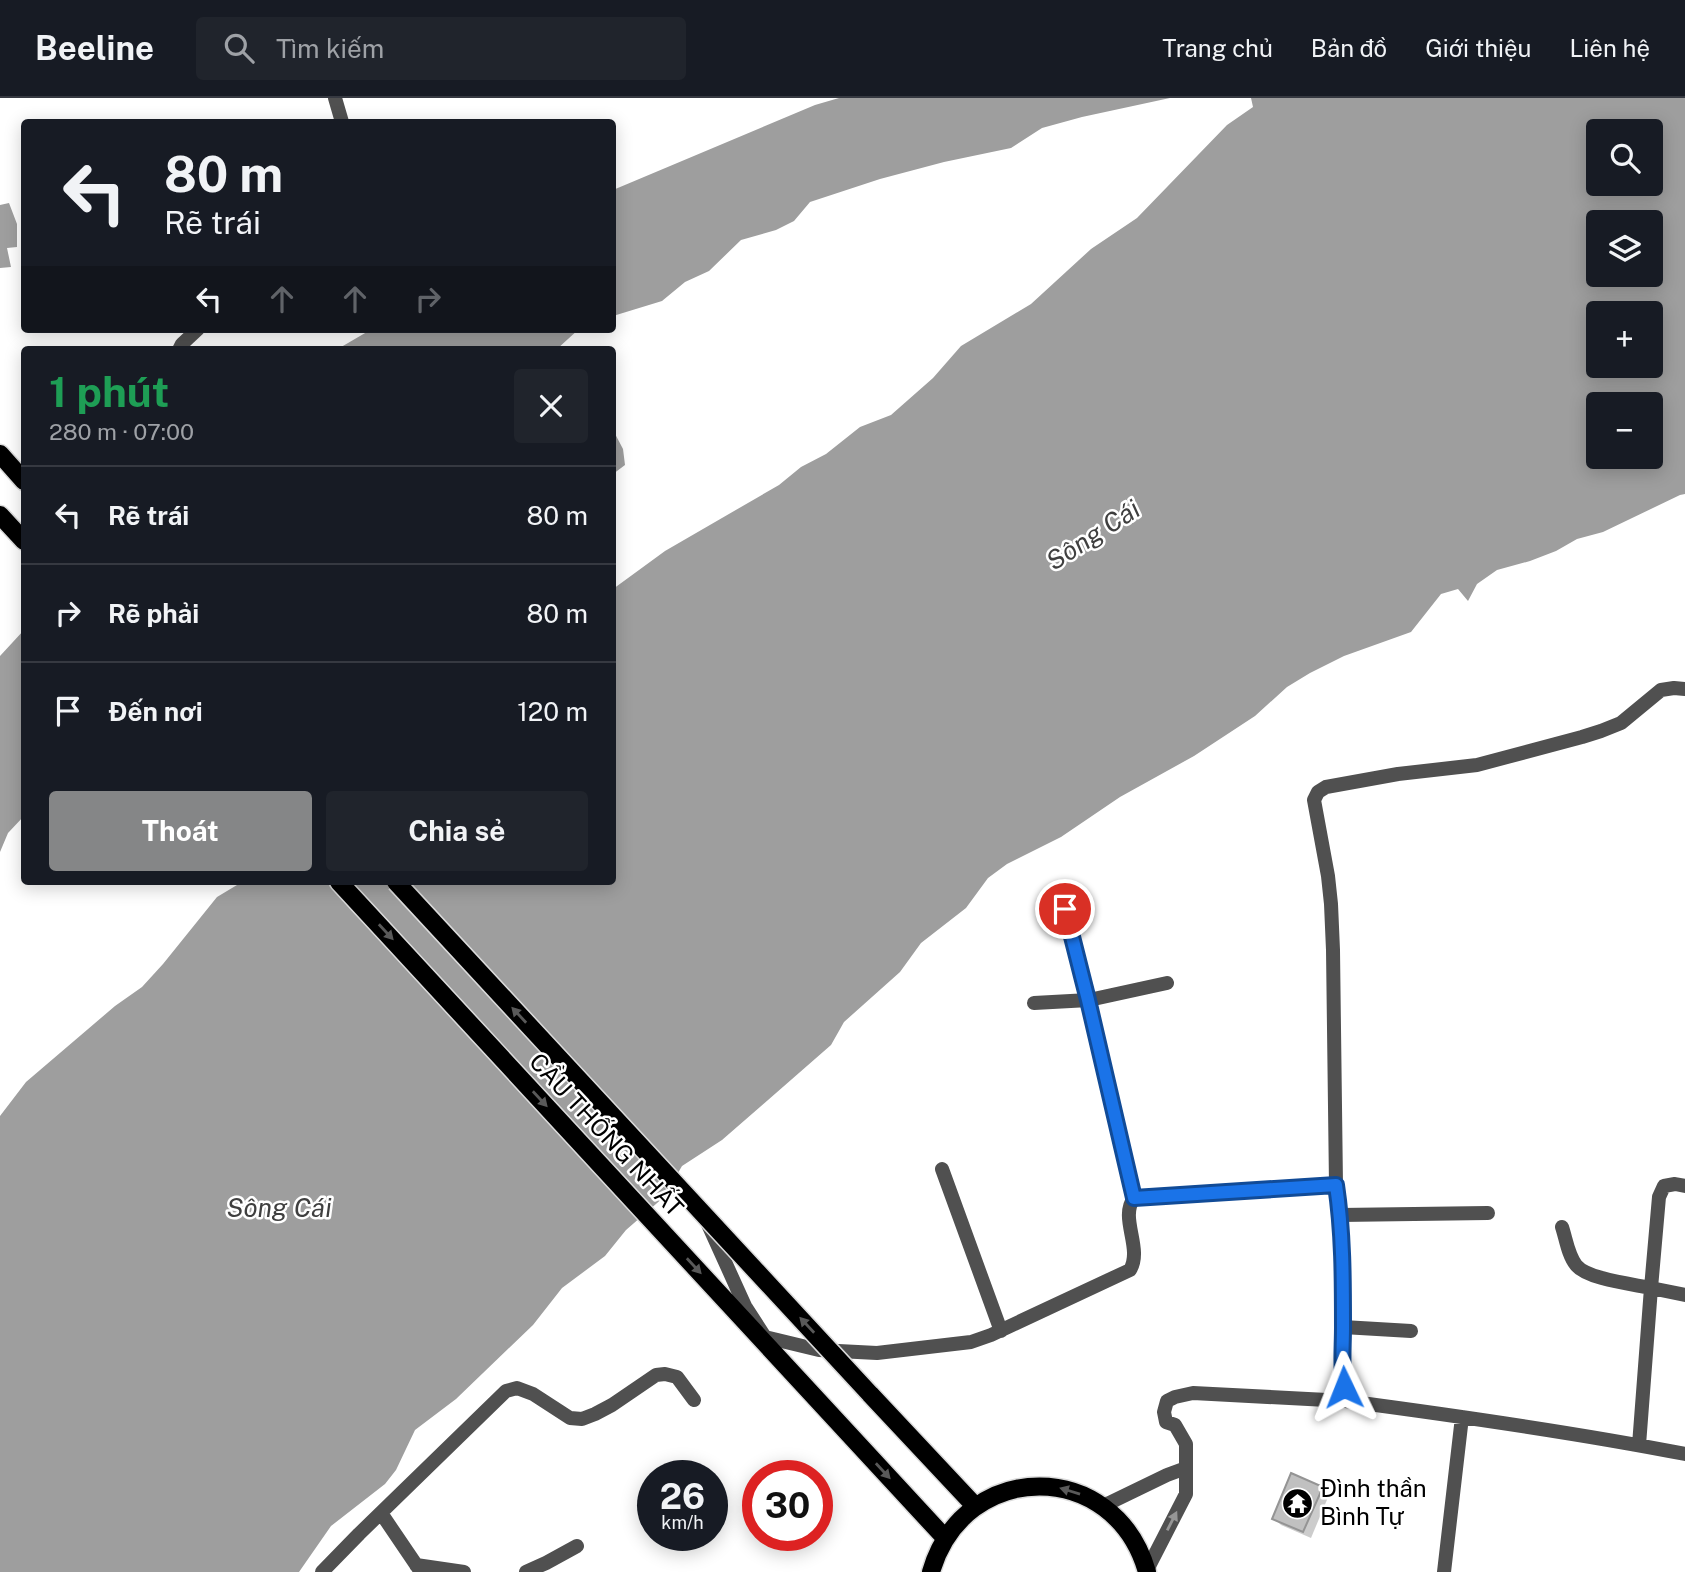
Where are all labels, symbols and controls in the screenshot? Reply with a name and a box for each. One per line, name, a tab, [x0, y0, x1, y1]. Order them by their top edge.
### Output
search box	[196, 17, 686, 80]
text: Beeline	[35, 29, 154, 67]
icon: search	[220, 29, 258, 67]
text: Tìm kiếm	[276, 33, 384, 64]
text: Trang chủ	[1162, 34, 1273, 62]
text: Bản đồ	[1311, 34, 1387, 62]
text: Giới thiệu	[1425, 34, 1531, 62]
text: Liên hệ	[1569, 34, 1650, 62]
map controls	[1586, 119, 1663, 469]
button: search	[1586, 119, 1663, 196]
text: 80 m	[164, 145, 283, 203]
icon: left	[49, 147, 140, 238]
text: Rẽ trái	[164, 204, 261, 241]
button: layers	[1586, 210, 1663, 287]
icon: left	[190, 280, 228, 318]
icon: ahead	[263, 280, 301, 318]
icon: ahead	[336, 280, 374, 318]
icon: right	[409, 280, 447, 318]
button: +	[1586, 301, 1663, 378]
text: 1 phút	[49, 367, 169, 416]
button: close	[514, 369, 588, 443]
button: −	[1586, 392, 1663, 469]
text: 280 m · 07:00	[49, 418, 194, 445]
water label: Sông Cái	[1040, 493, 1146, 576]
icon: left	[49, 496, 87, 534]
text: Rẽ trái	[108, 500, 189, 531]
text: 80 m	[527, 500, 588, 531]
icon: right	[49, 594, 87, 632]
text: Rẽ phải	[108, 598, 199, 629]
text: 80 m	[527, 598, 588, 629]
icon: arrive	[49, 692, 87, 730]
text: Đến nơi	[108, 696, 203, 727]
text: 120 m	[517, 696, 588, 727]
button: Thoát	[49, 791, 312, 871]
button: Chia sẻ	[326, 791, 588, 871]
pin	[1035, 879, 1095, 939]
icon: arrive	[1046, 890, 1084, 928]
one-way arrow	[377, 923, 393, 940]
one-way arrow	[511, 1006, 527, 1024]
street label: CẦU THỐNG NHẤT	[524, 1045, 692, 1222]
one-way arrow	[532, 1090, 548, 1108]
water label: Sông Cái	[226, 1192, 332, 1223]
one-way arrow	[686, 1257, 702, 1274]
one-way arrow	[799, 1316, 815, 1334]
position arrow	[1307, 1350, 1381, 1424]
speed limit sign: 30	[742, 1460, 833, 1551]
one-way arrow	[875, 1462, 891, 1480]
place label: Đình thần Bình Tự	[1320, 1474, 1427, 1530]
text: 26	[660, 1476, 705, 1517]
one-way arrow	[1060, 1486, 1081, 1496]
temple icon: Đình thần Bình Tự	[1280, 1486, 1314, 1520]
one-way arrow	[1166, 1510, 1178, 1531]
text: km/h	[661, 1512, 704, 1533]

